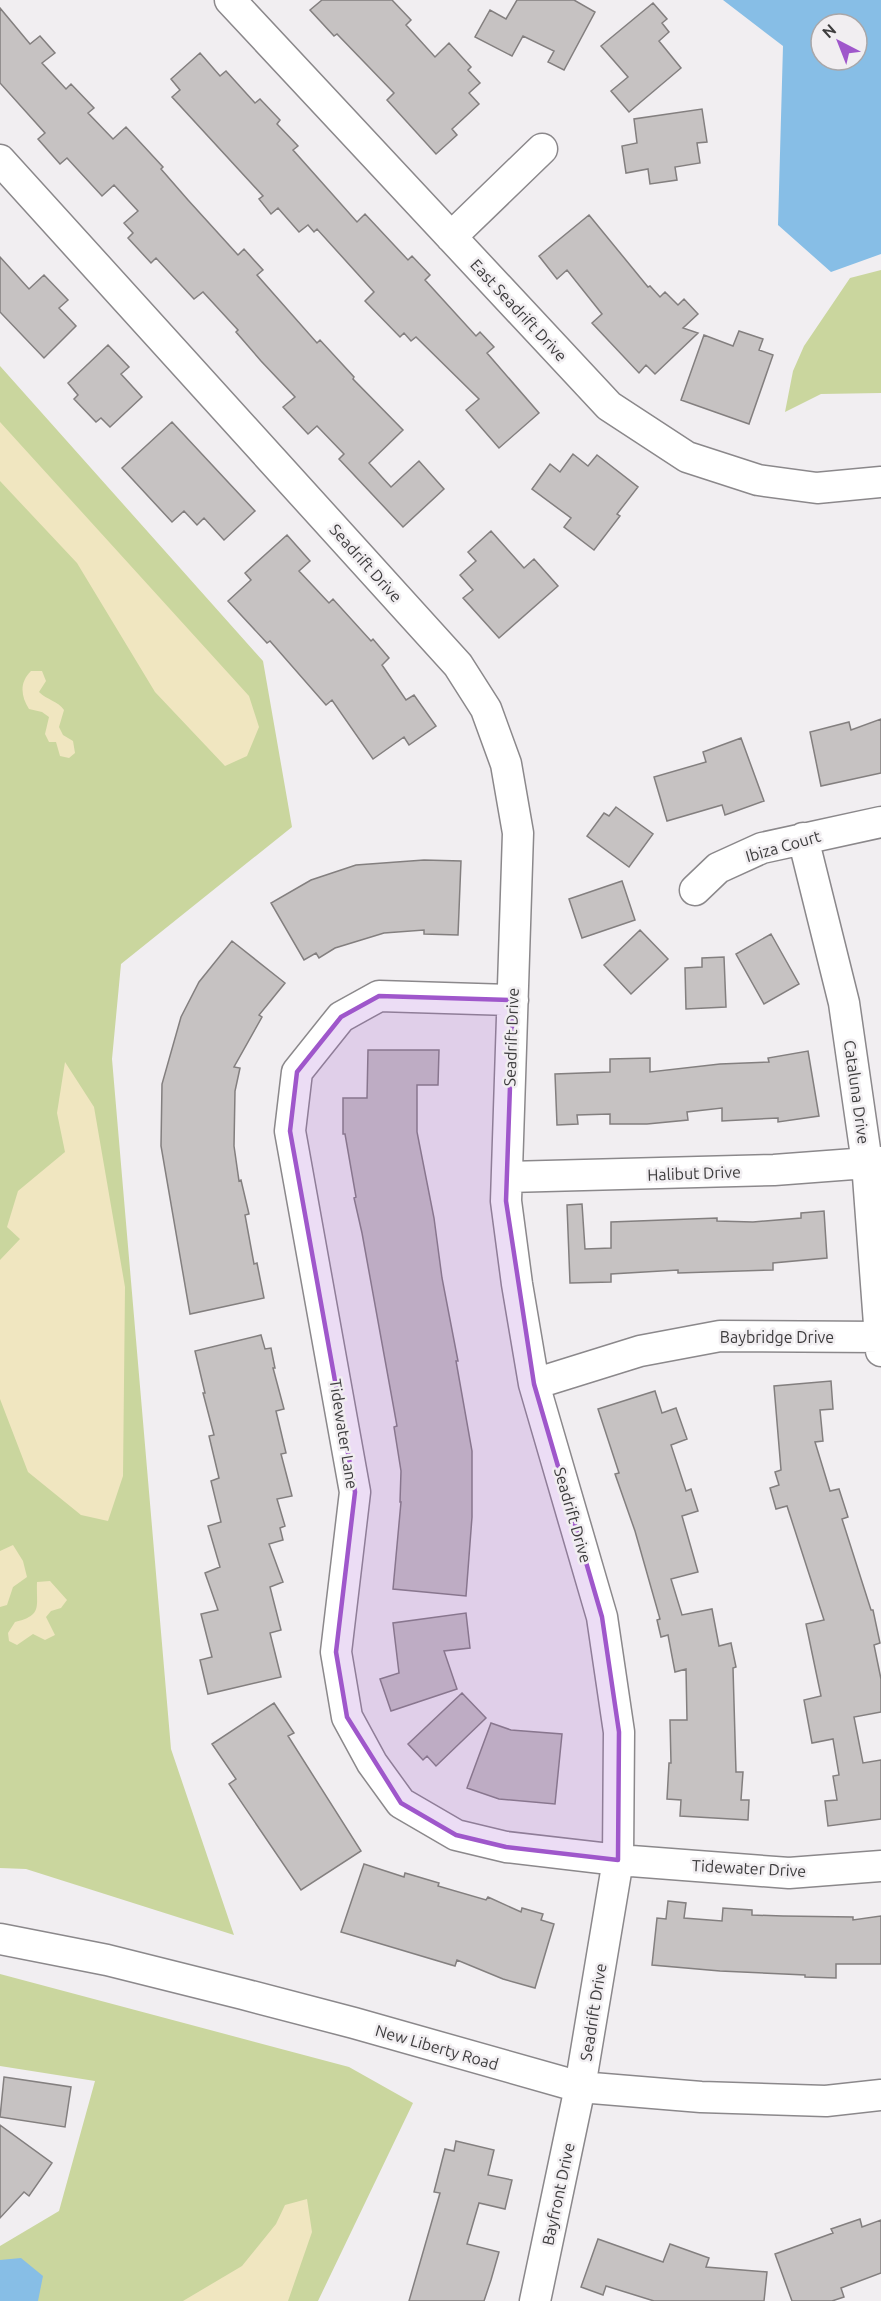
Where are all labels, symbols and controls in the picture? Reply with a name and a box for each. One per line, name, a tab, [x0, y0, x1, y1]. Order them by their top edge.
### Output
north arrow	[809, 12, 869, 72]
text: N	[819, 20, 839, 42]
street label: East Seadrift Drive	[467, 255, 571, 365]
street label: Seadrift Drive	[326, 520, 406, 606]
street label: Ibiza Court	[743, 827, 823, 865]
street label: Seadrift Drive	[500, 987, 522, 1087]
street label: Cataluna Drive	[841, 1039, 873, 1145]
street label: Halibut Drive	[647, 1162, 741, 1184]
street label: Baybridge Drive	[720, 1328, 834, 1346]
street label: Tidewater Lane	[326, 1378, 362, 1490]
street label: Seadrift Drive	[551, 1465, 595, 1565]
street label: Tidewater Drive	[691, 1856, 807, 1880]
street label: Seadrift Drive	[576, 1962, 610, 2062]
street label: New Liberty Road	[373, 2021, 501, 2073]
street label: Bayfront Drive	[538, 2141, 578, 2247]

